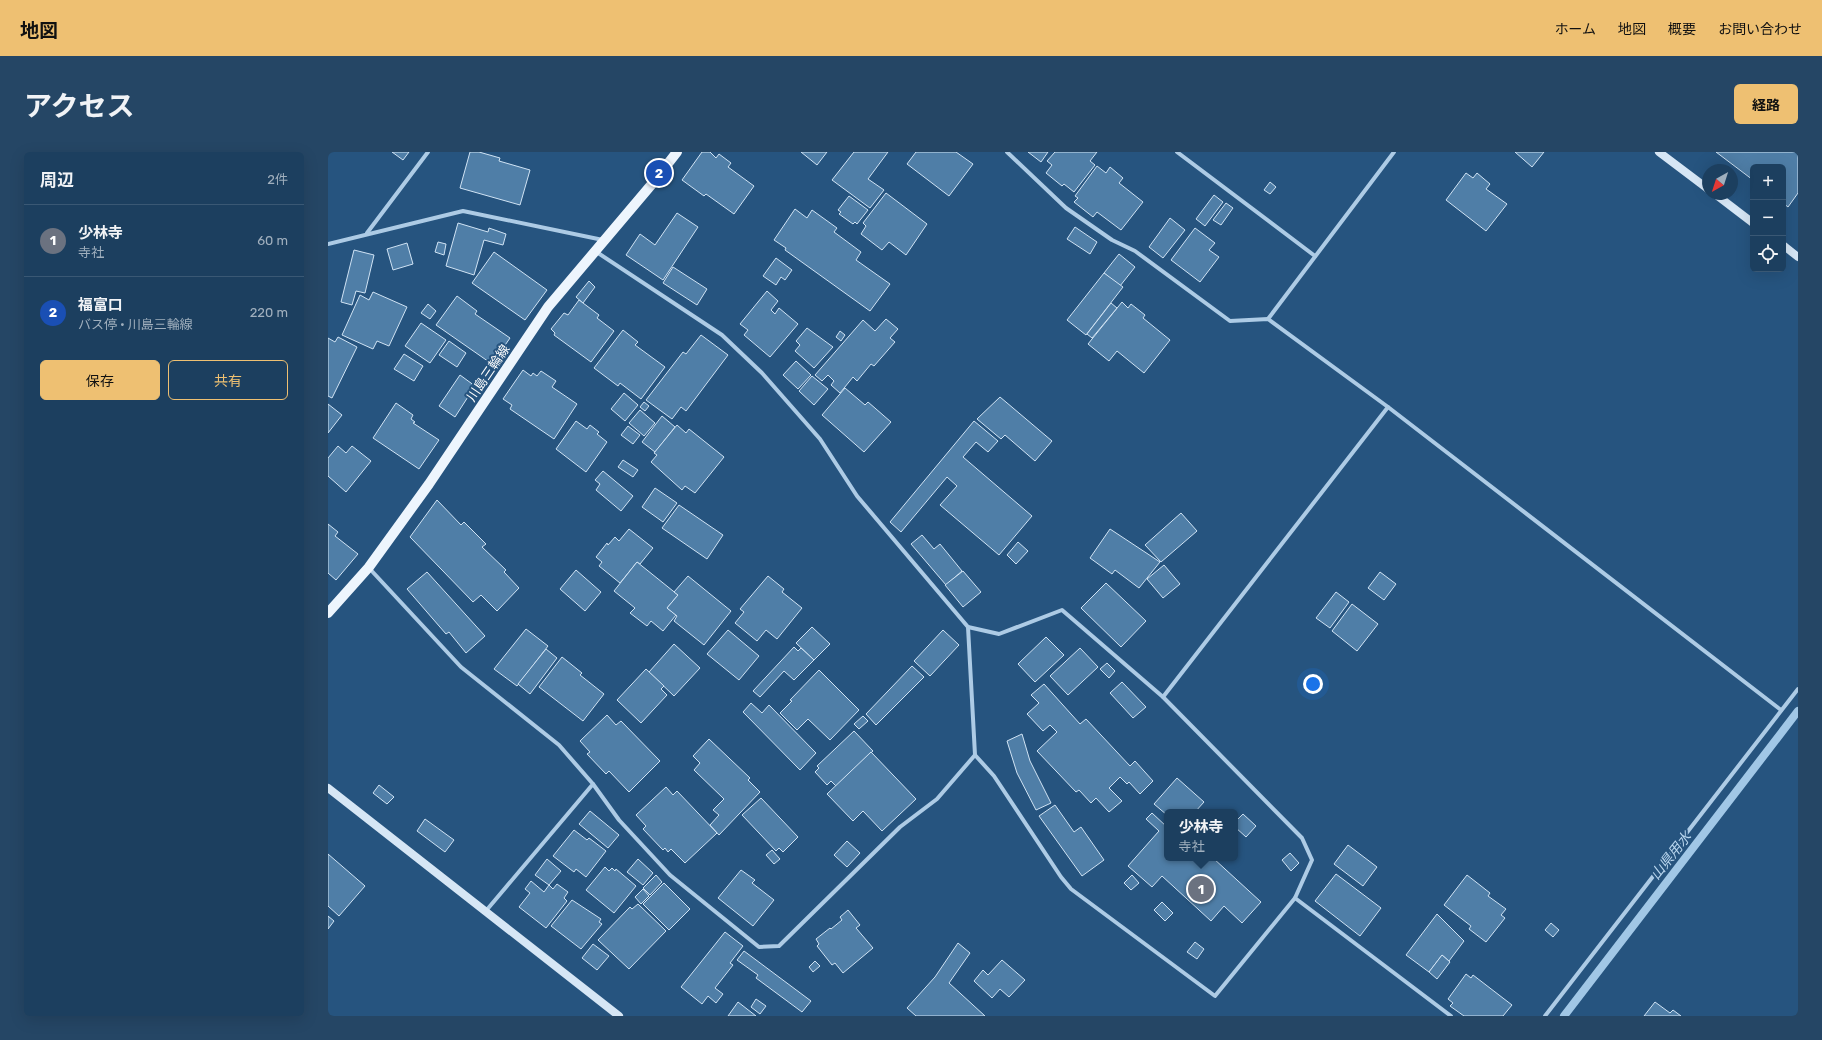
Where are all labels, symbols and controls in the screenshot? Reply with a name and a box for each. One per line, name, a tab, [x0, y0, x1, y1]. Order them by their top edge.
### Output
text: 地図	[20, 19, 58, 42]
text: ホーム	[1554, 21, 1596, 38]
text: 地図	[1618, 21, 1646, 38]
text: 概要	[1668, 21, 1696, 38]
text: お問い合わせ	[1718, 21, 1802, 38]
button: 経路	[1734, 84, 1798, 124]
text: アクセス	[24, 90, 135, 123]
pin: 2	[646, 158, 672, 188]
north arrow	[1702, 164, 1738, 200]
map controls	[1750, 164, 1786, 272]
button: +	[1750, 164, 1786, 200]
text: 周辺	[40, 170, 74, 190]
text: 2件	[267, 172, 288, 187]
button: −	[1750, 200, 1786, 236]
text: 少林寺	[78, 224, 123, 242]
text: 1	[50, 233, 56, 248]
text: 60 m	[257, 233, 288, 248]
button: locate	[1750, 236, 1786, 272]
text: 寺社	[78, 245, 104, 260]
text: 福富口	[78, 296, 123, 314]
text: 2	[49, 305, 57, 320]
text: 220 m	[250, 305, 288, 320]
text: バス停 · 川島三輪線	[78, 317, 193, 332]
street label: 川島三輪線	[464, 342, 512, 404]
button: 保存	[40, 360, 160, 400]
button: 共有	[168, 360, 288, 400]
your location	[1303, 674, 1323, 694]
popup	[1164, 809, 1238, 861]
text: 少林寺	[1178, 818, 1224, 836]
water label: 山県用水	[1647, 827, 1696, 883]
text: 寺社	[1178, 839, 1205, 854]
pin: 1	[1188, 874, 1214, 904]

